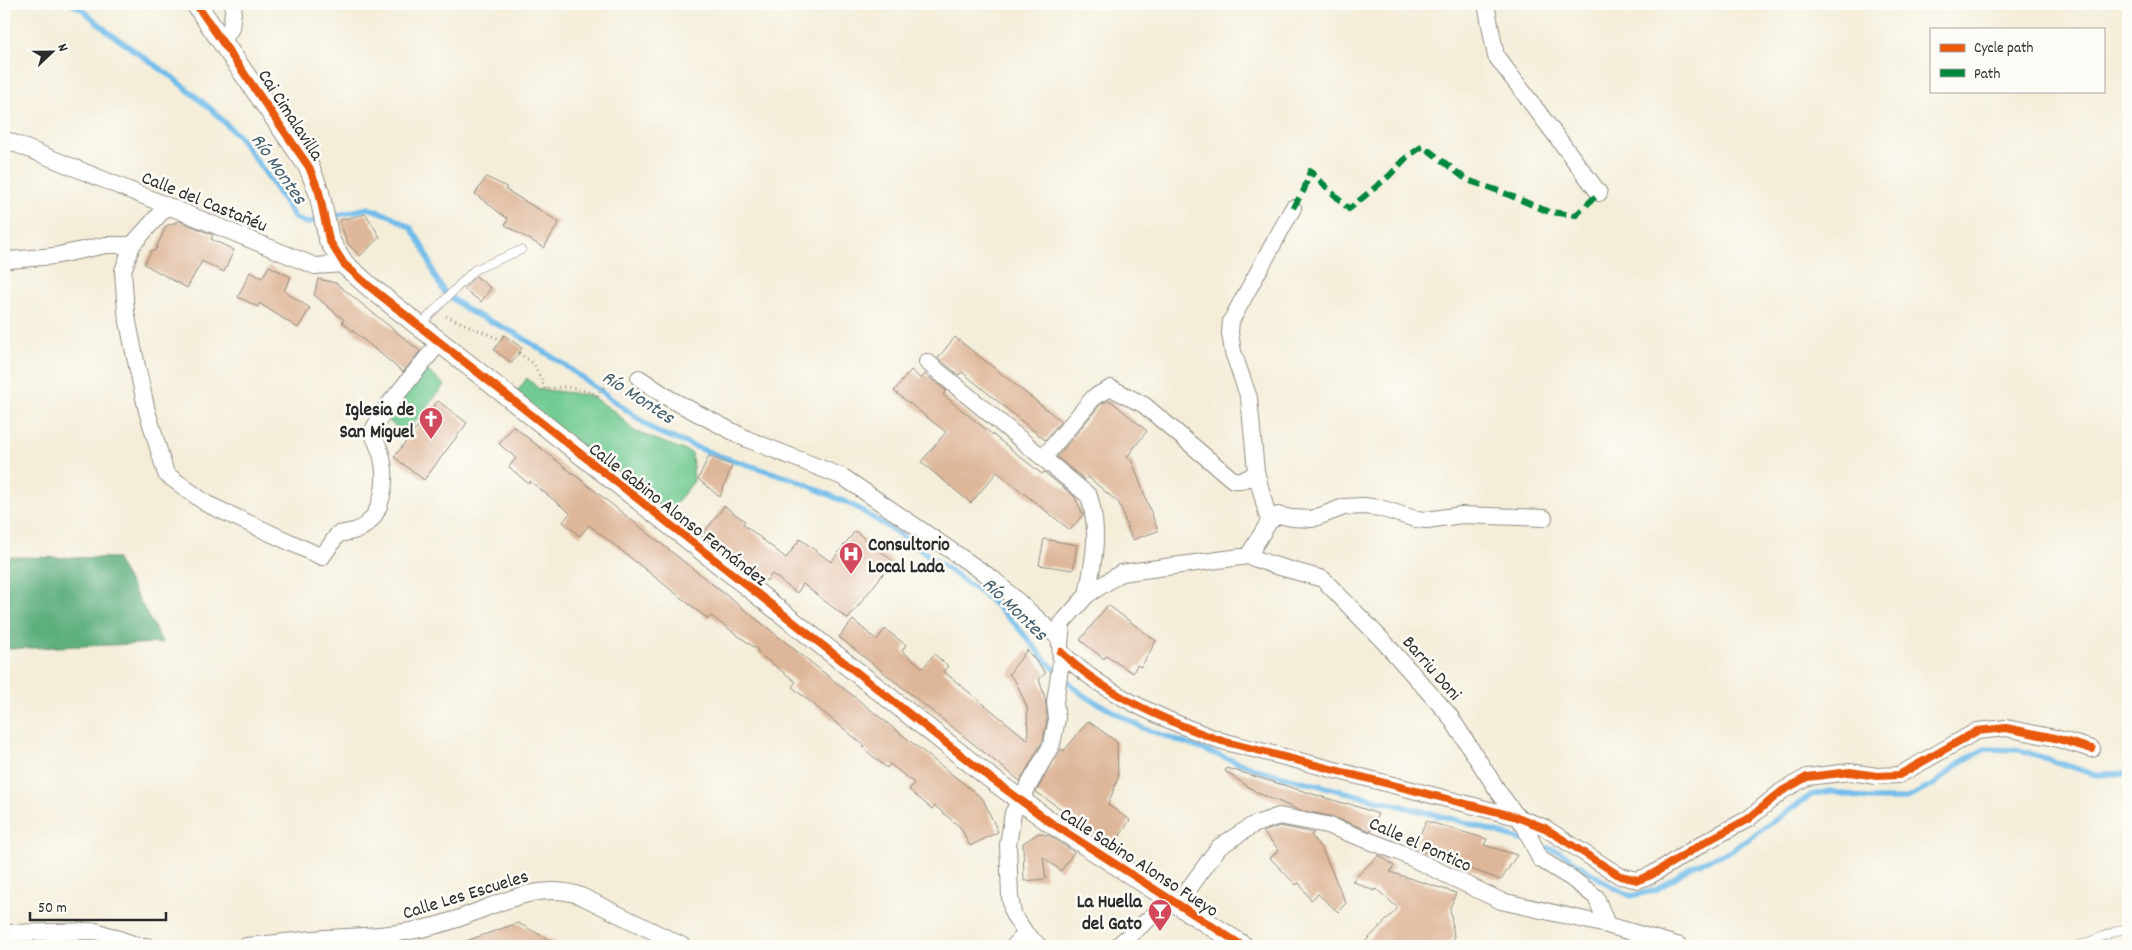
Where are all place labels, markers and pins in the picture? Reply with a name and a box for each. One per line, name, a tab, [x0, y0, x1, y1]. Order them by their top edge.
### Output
place label: Iglesia de San Miguel	[340, 398, 414, 447]
church icon: Iglesia de San Miguel	[418, 406, 444, 440]
place label: Consultorio Local Lada	[868, 533, 950, 582]
hospital icon: Consultorio Local Lada	[838, 541, 864, 575]
place label: La Huella del Gato	[1077, 890, 1143, 939]
bar icon: La Huella del Gato	[1147, 898, 1173, 932]

